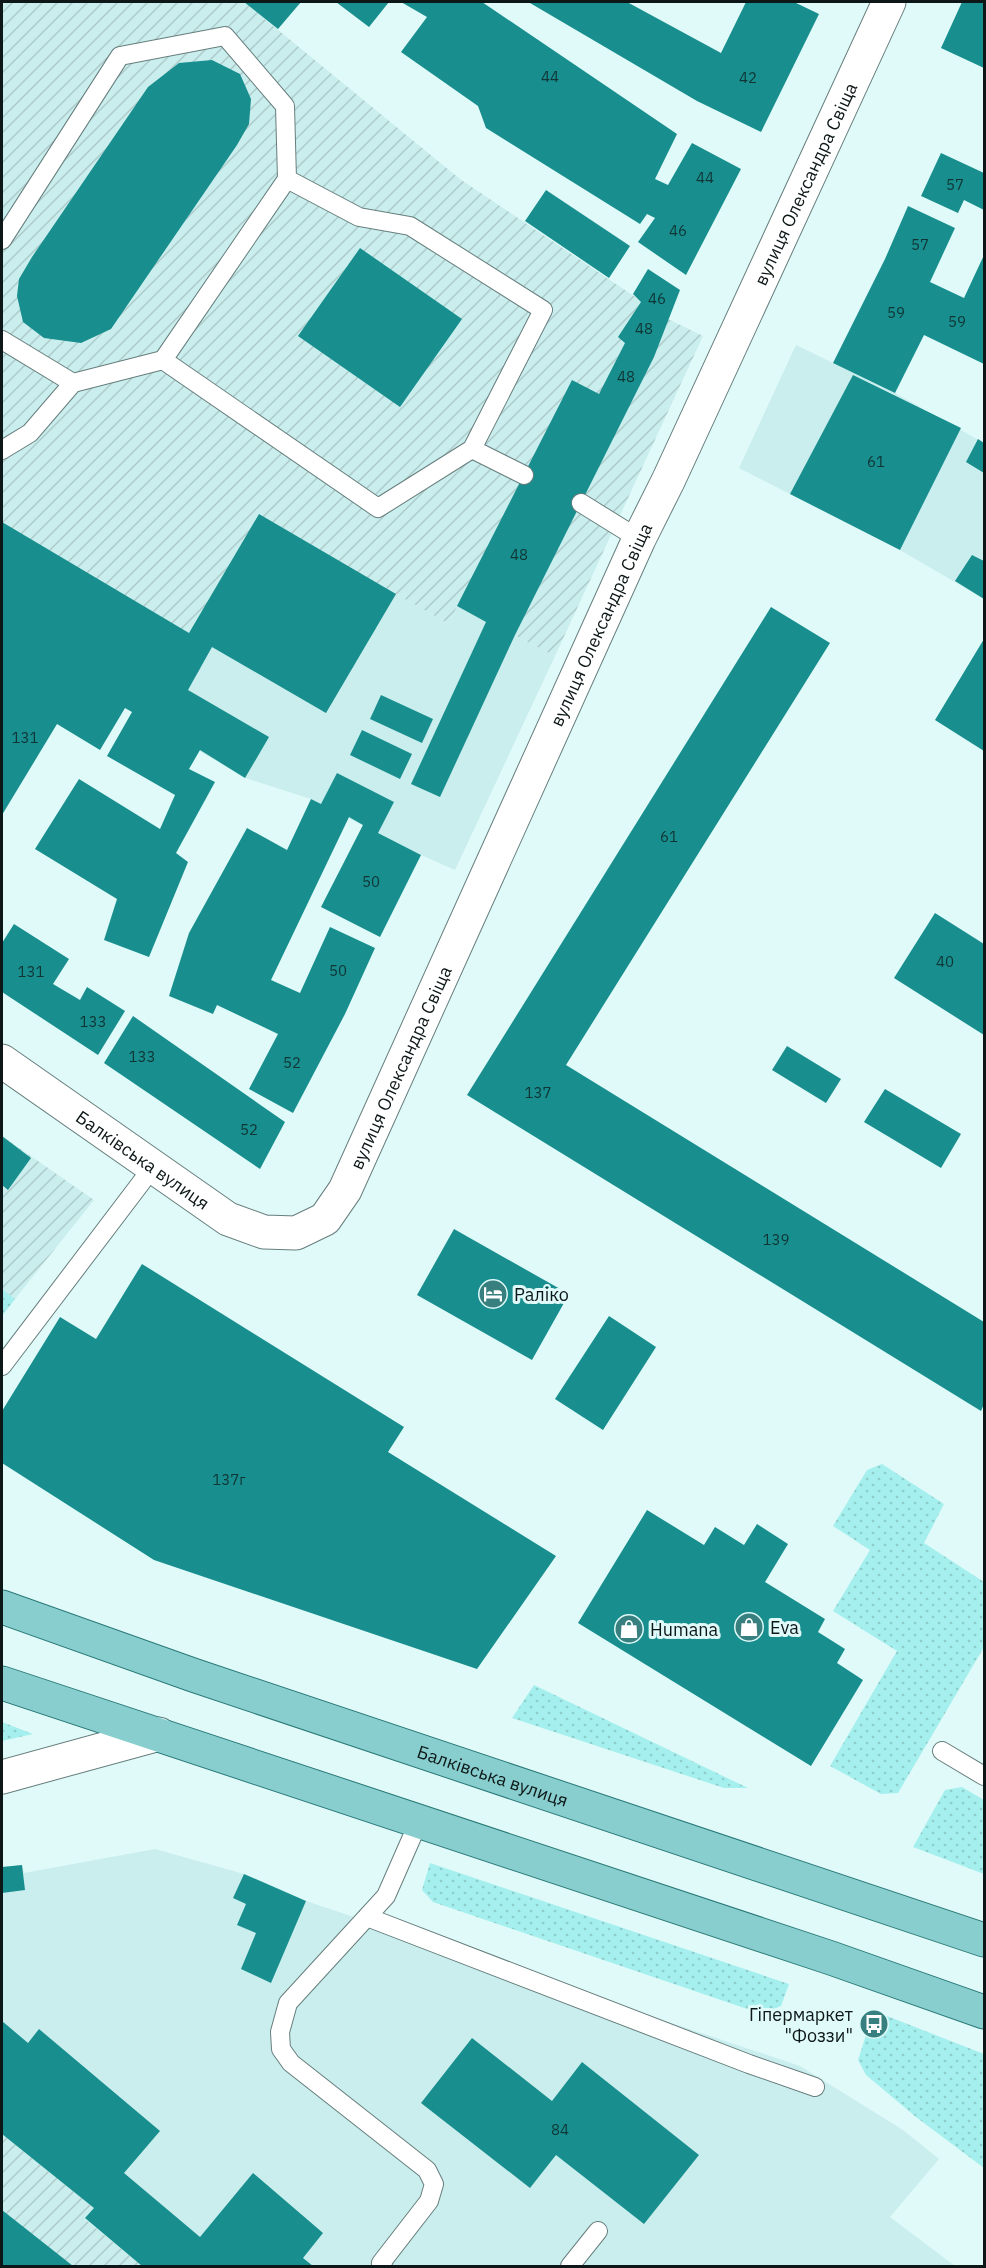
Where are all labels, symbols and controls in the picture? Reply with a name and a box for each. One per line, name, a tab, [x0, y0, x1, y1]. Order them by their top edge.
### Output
house number: 44	[541, 67, 559, 86]
house number: 42	[739, 68, 757, 87]
street label: вулиця Олександра Свіща	[748, 78, 862, 289]
house number: 44	[696, 168, 714, 187]
house number: 57	[946, 175, 964, 194]
house number: 46	[669, 221, 687, 240]
house number: 57	[911, 235, 929, 254]
house number: 46	[648, 289, 666, 308]
house number: 59	[887, 303, 905, 322]
house number: 59	[948, 312, 966, 331]
house number: 48	[635, 319, 653, 338]
house number: 48	[617, 367, 635, 386]
house number: 61	[867, 452, 885, 471]
street label: вулиця Олександра Свіща	[544, 519, 657, 730]
house number: 48	[510, 545, 528, 564]
house number: 131	[11, 728, 39, 747]
house number: 61	[660, 827, 678, 846]
house number: 50	[362, 872, 380, 891]
house number: 40	[936, 952, 954, 971]
house number: 50	[329, 961, 347, 980]
house number: 131	[17, 962, 45, 981]
street label: вулиця Олександра Свіща	[344, 962, 456, 1173]
house number: 133	[79, 1012, 107, 1031]
house number: 133	[128, 1047, 156, 1066]
house number: 52	[283, 1053, 301, 1072]
house number: 137	[524, 1083, 552, 1102]
street label: Балківська вулиця	[72, 1105, 214, 1214]
house number: 52	[240, 1120, 258, 1139]
house number: 139	[762, 1230, 790, 1249]
hotel icon: Раліко	[477, 1278, 509, 1310]
place label: Раліко	[514, 1283, 569, 1306]
house number: 137г	[212, 1470, 246, 1489]
shop icon: Eva	[733, 1611, 765, 1643]
shop icon: Humana	[613, 1613, 645, 1645]
place label: Eva	[770, 1616, 799, 1639]
place label: Humana	[650, 1618, 718, 1641]
street label: Балківська вулиця	[414, 1740, 571, 1811]
place label: Гіпермаркет "Фоззи"	[749, 2003, 853, 2047]
bus stop icon: Гіпермаркет "Фоззи"	[858, 2008, 890, 2040]
house number: 84	[551, 2120, 569, 2139]

